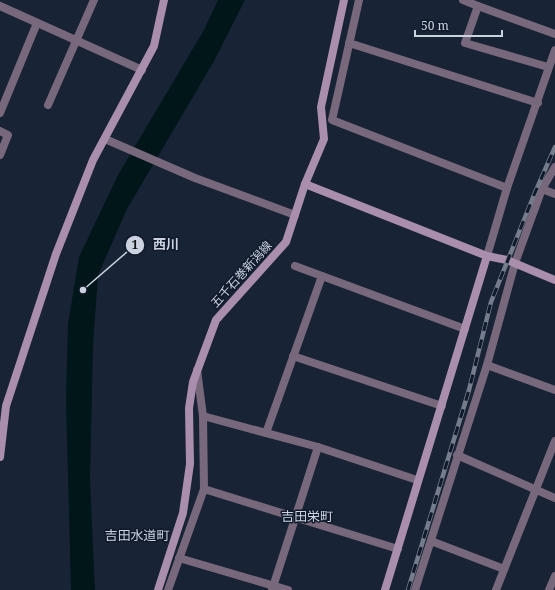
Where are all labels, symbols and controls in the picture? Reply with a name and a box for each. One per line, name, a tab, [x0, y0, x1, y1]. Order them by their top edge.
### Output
scale bar	[415, 12, 502, 38]
text: 50 m	[421, 17, 449, 34]
callout: 西川	[125, 232, 187, 257]
text: 西川	[153, 235, 179, 253]
text: 1	[132, 236, 139, 253]
street label: 五千石巻新潟線	[207, 237, 275, 311]
district label: 吉田栄町	[281, 507, 333, 525]
district label: 吉田水道町	[104, 526, 170, 544]

